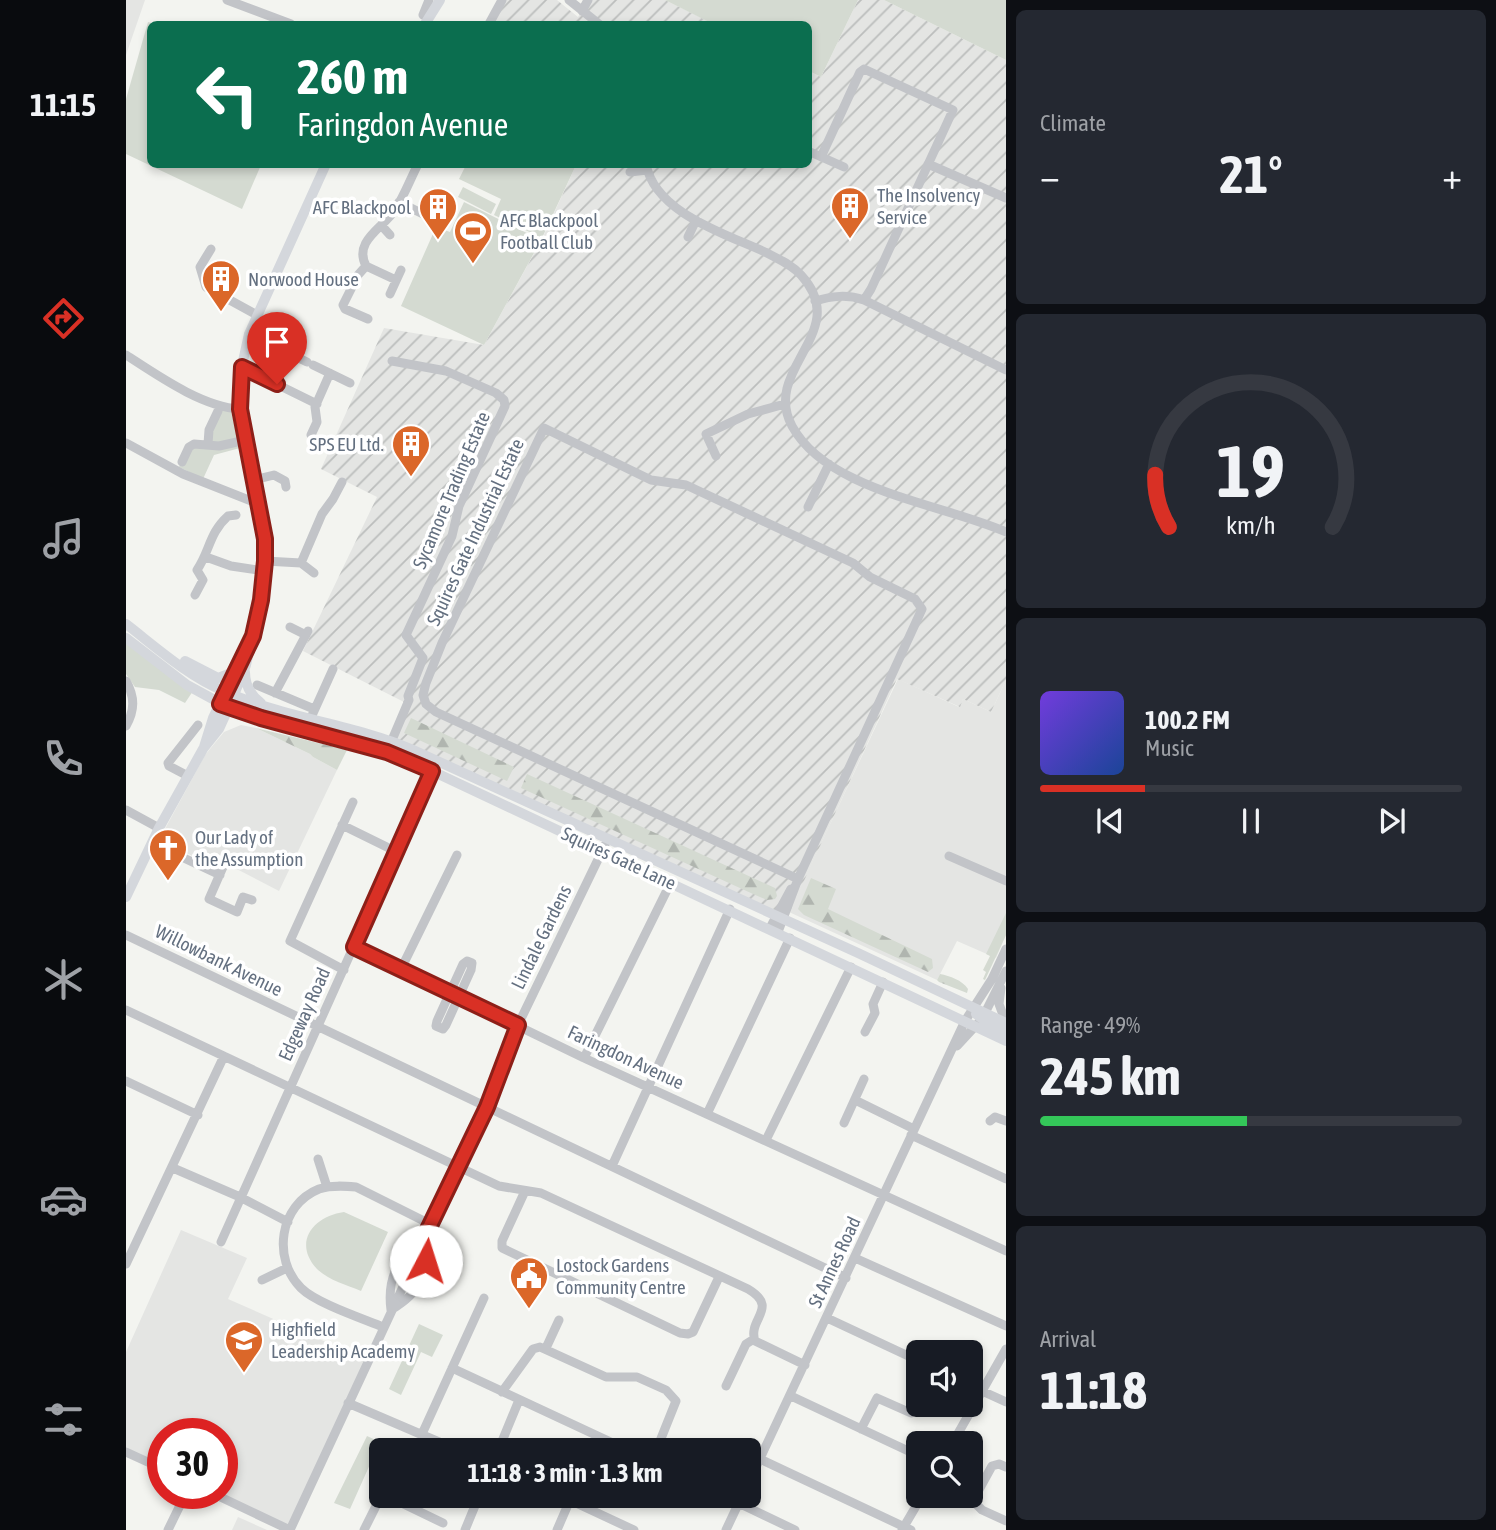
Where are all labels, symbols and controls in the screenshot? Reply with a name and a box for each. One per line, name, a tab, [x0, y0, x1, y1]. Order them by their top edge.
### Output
text: 260 m	[297, 48, 408, 104]
icon: left	[182, 49, 273, 140]
text: 11:15	[30, 86, 96, 123]
text: Faringdon Avenue	[297, 106, 508, 143]
text: Climate	[1040, 110, 1106, 136]
text: 21°	[1219, 144, 1283, 204]
text: −	[1040, 154, 1060, 197]
text: +	[1442, 154, 1462, 197]
place label: The Insolvency Service	[877, 184, 980, 228]
building icon: The Insolvency Service	[829, 185, 871, 240]
building icon: AFC Blackpool	[417, 186, 459, 241]
place label: AFC Blackpool	[313, 196, 411, 218]
place label: AFC Blackpool Football Club	[500, 209, 598, 253]
sports icon: AFC Blackpool Football Club	[452, 210, 494, 265]
building icon: Norwood House	[200, 258, 242, 313]
place label: Norwood House	[248, 268, 359, 290]
icon: directions	[39, 294, 88, 343]
pin	[247, 312, 307, 384]
icon: arrive	[258, 323, 296, 361]
street label: Sycamore Trading Estate	[408, 408, 494, 572]
building icon: SPS EU Ltd.	[390, 423, 432, 478]
text: 19	[1217, 429, 1285, 512]
place label: SPS EU Ltd.	[309, 433, 384, 455]
street label: Squires Gate Industrial Estate	[422, 435, 528, 629]
text: km/h	[1226, 511, 1276, 539]
icon: music	[39, 514, 88, 563]
text: 100.2 FM	[1145, 705, 1230, 735]
icon: phone	[39, 734, 88, 783]
text: Music	[1145, 735, 1193, 761]
icon: previous	[1091, 802, 1129, 840]
icon: pause	[1232, 802, 1270, 840]
icon: next	[1373, 802, 1411, 840]
street label: Squires Gate Lane	[558, 822, 680, 894]
place label: Our Lady of the Assumption	[195, 826, 304, 870]
church icon: Our Lady of the Assumption	[147, 827, 189, 882]
street label: Lindale Gardens	[506, 881, 576, 993]
street label: Willowbank Avenue	[152, 920, 286, 1000]
icon: climate	[39, 955, 88, 1004]
street label: Edgeway Road	[274, 964, 334, 1064]
text: Range · 49%	[1040, 1012, 1140, 1038]
street label: Faringdon Avenue	[565, 1021, 687, 1093]
text: 245 km	[1040, 1046, 1181, 1106]
icon: car	[39, 1175, 88, 1224]
street label: St Annes Road	[803, 1213, 865, 1311]
position arrow	[389, 1224, 463, 1298]
place label: Lostock Gardens Community Centre	[556, 1254, 686, 1298]
public building icon: Lostock Gardens Community Centre	[508, 1255, 550, 1310]
place label: Highfield Leadership Academy	[271, 1318, 415, 1362]
school or university icon: Highfield Leadership Academy	[223, 1319, 265, 1374]
text: Arrival	[1040, 1326, 1096, 1352]
map controls	[906, 1340, 983, 1508]
button: sound	[906, 1340, 983, 1417]
text: 11:18	[1040, 1360, 1147, 1420]
icon: filters	[39, 1395, 88, 1444]
speed limit sign: 30	[147, 1418, 238, 1509]
button: search	[906, 1431, 983, 1508]
text: 11:18 · 3 min · 1.3 km	[468, 1458, 662, 1488]

